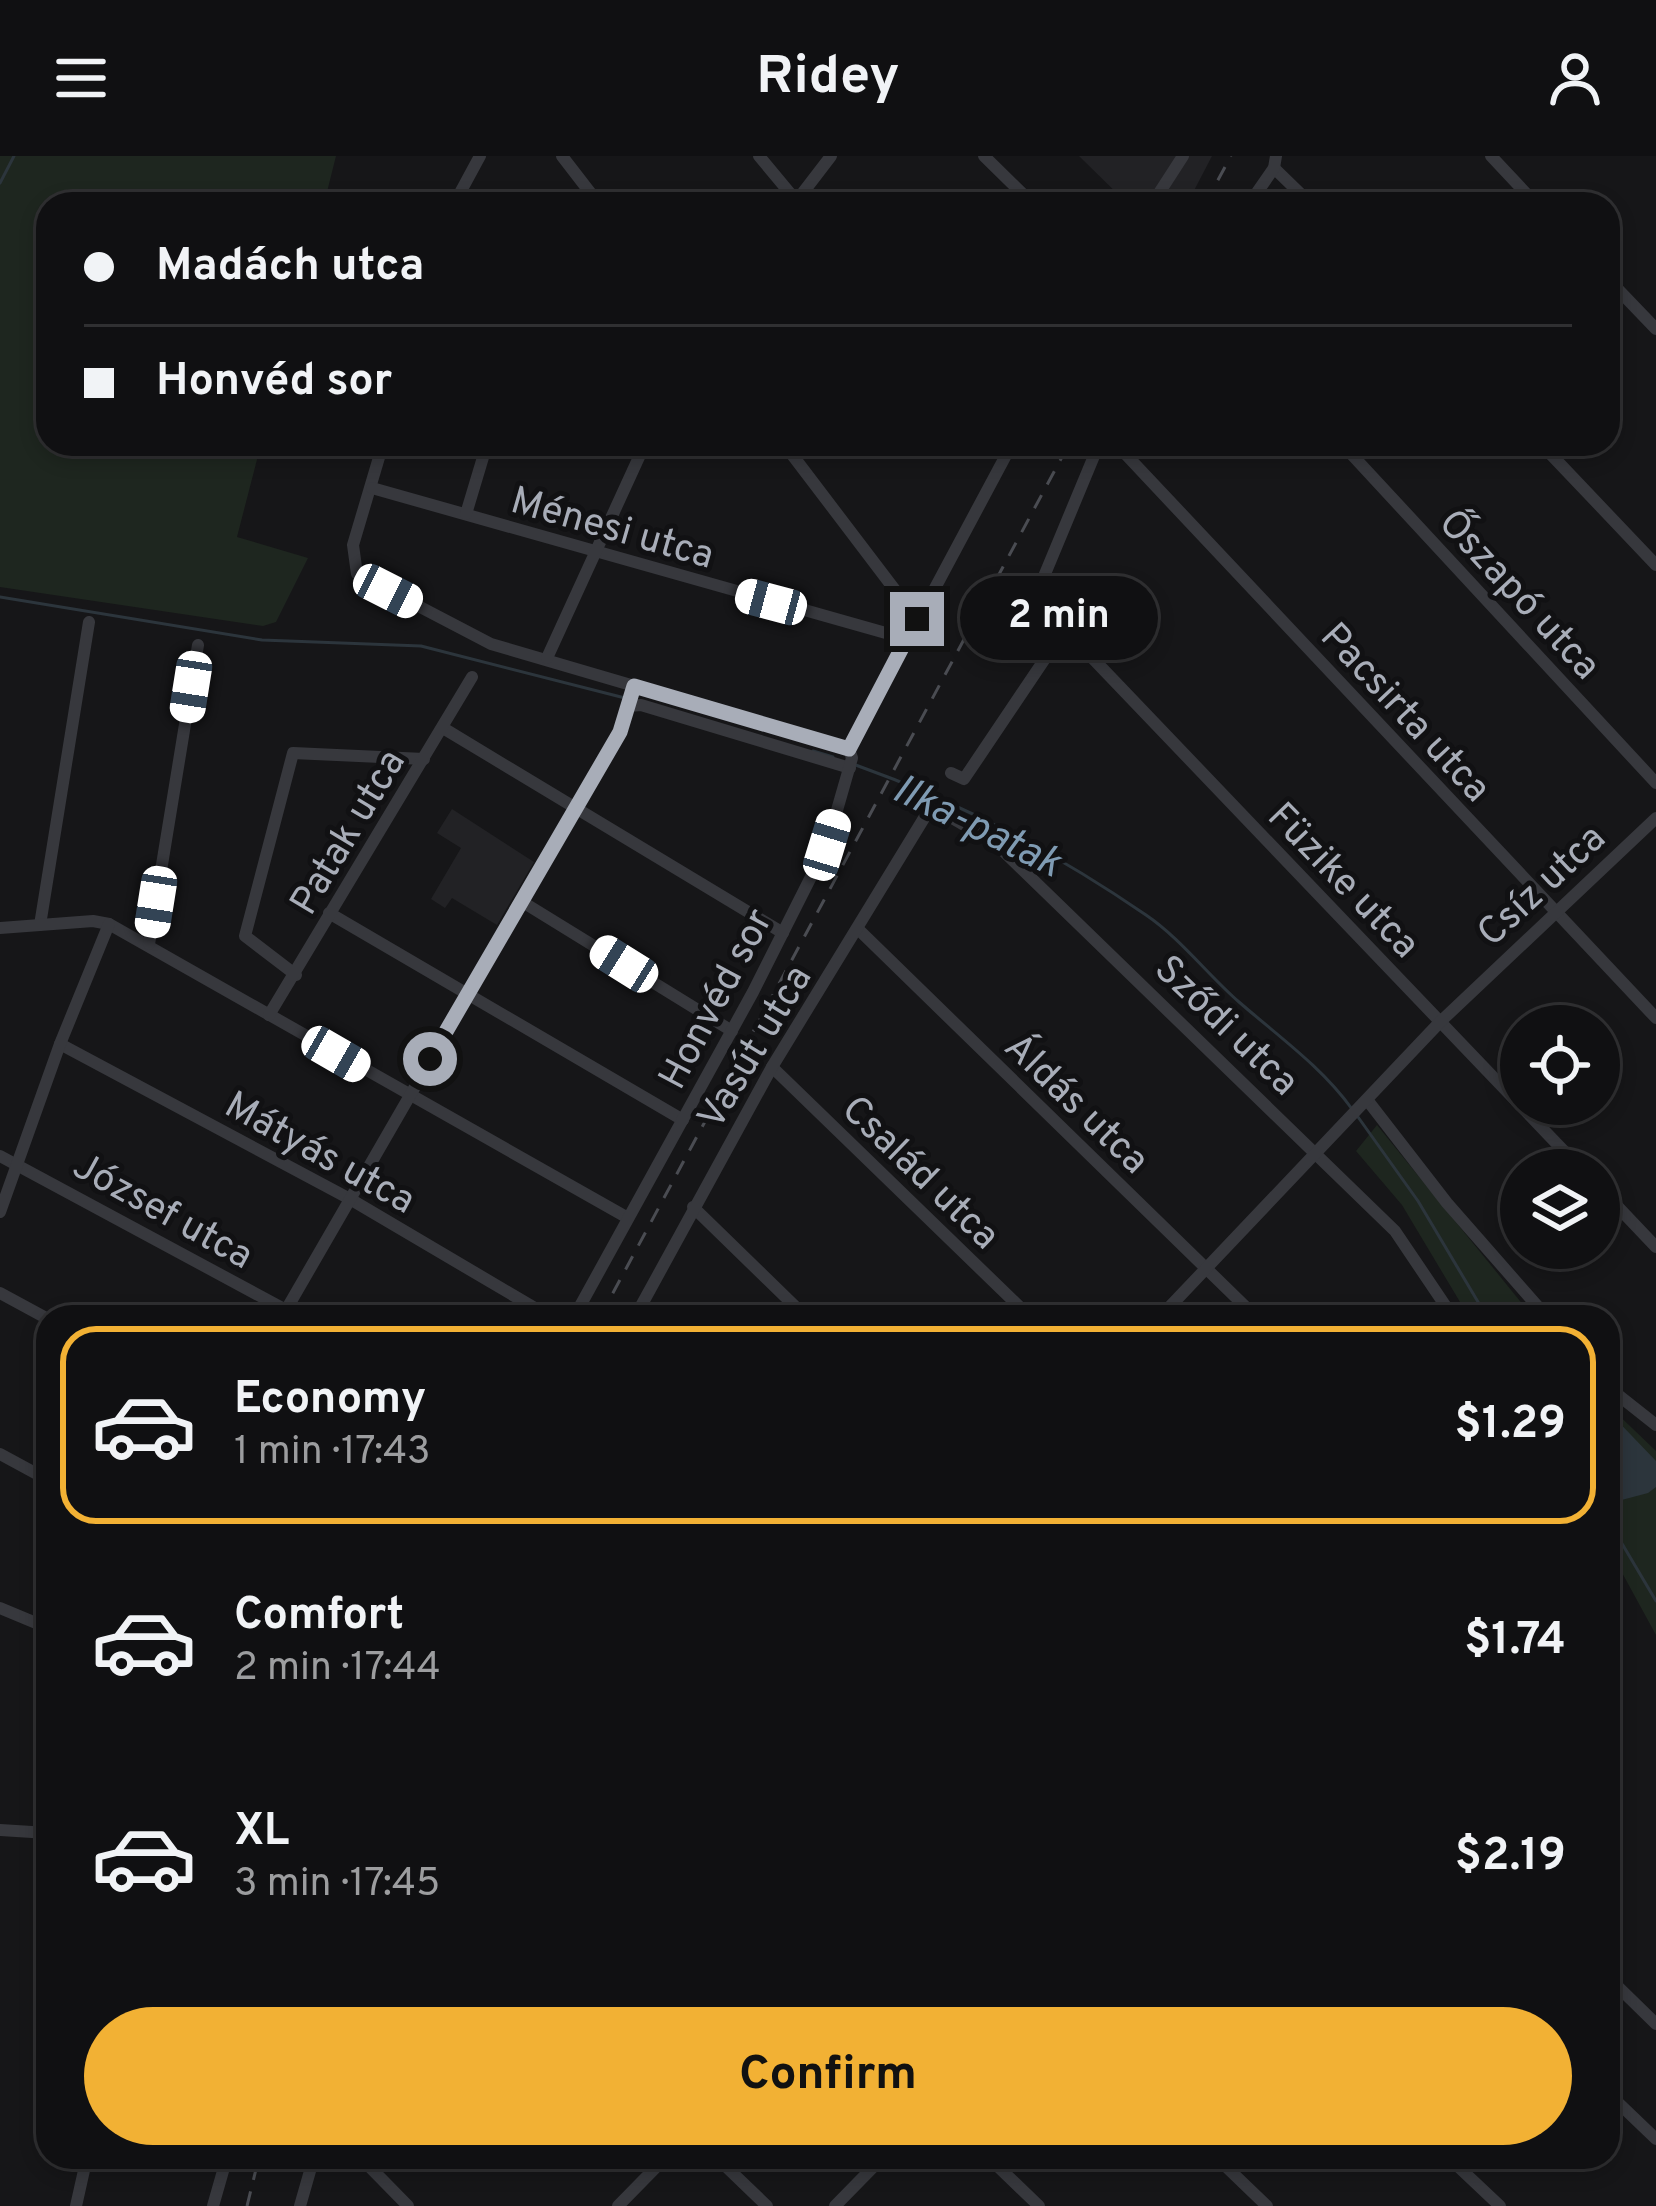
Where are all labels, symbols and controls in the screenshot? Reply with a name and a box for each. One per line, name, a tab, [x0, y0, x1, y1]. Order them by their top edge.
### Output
text: Ridey	[756, 44, 900, 113]
icon: menu	[48, 45, 114, 111]
icon: person	[1542, 45, 1608, 111]
text: Madách utca	[156, 239, 424, 296]
text: Honvéd sor	[156, 354, 392, 411]
street label: Ménesi utca	[505, 478, 719, 583]
street label: Őszapó utca	[1426, 498, 1612, 692]
car	[348, 559, 428, 623]
car	[732, 575, 810, 629]
callout: 2 min	[959, 577, 1157, 661]
route end	[890, 592, 944, 646]
text: 2 min	[1008, 593, 1110, 642]
street label: Pacsirta utca	[1308, 614, 1499, 814]
car	[168, 649, 214, 725]
street label: Patak utca	[281, 742, 418, 925]
water label: Ilka-patak	[883, 765, 1070, 892]
street label: Füzike utca	[1255, 794, 1428, 970]
car	[799, 805, 855, 885]
street label: Csíz utca	[1469, 816, 1618, 959]
car	[133, 864, 179, 940]
street label: Honvéd sor	[650, 902, 786, 1099]
car	[584, 930, 664, 998]
street label: Sződi utca	[1142, 946, 1307, 1108]
street label: Vasút utca	[689, 957, 825, 1139]
map controls	[1500, 1005, 1620, 1269]
button: locate	[1500, 1005, 1620, 1125]
car	[296, 1020, 376, 1088]
street label: Áldás utca	[992, 1022, 1160, 1186]
route start	[403, 1032, 457, 1086]
street label: Mátyás utca	[215, 1082, 423, 1227]
street label: Család utca	[830, 1087, 1008, 1262]
street label: József utca	[63, 1143, 261, 1282]
button: layers	[1500, 1149, 1620, 1269]
icon: car	[90, 1371, 198, 1479]
text: Economy	[234, 1372, 426, 1429]
text: $1.29	[1455, 1397, 1566, 1454]
text: 1 min · 17:43	[234, 1429, 431, 1478]
icon: car	[90, 1587, 198, 1695]
text: Comfort	[234, 1588, 404, 1645]
text: $1.74	[1464, 1613, 1566, 1670]
text: 2 min · 17:44	[234, 1645, 441, 1694]
icon: car	[90, 1803, 198, 1911]
text: XL	[234, 1804, 289, 1861]
text: $2.19	[1455, 1829, 1566, 1886]
text: 3 min · 17:45	[234, 1861, 440, 1910]
button: Confirm	[84, 2007, 1572, 2145]

